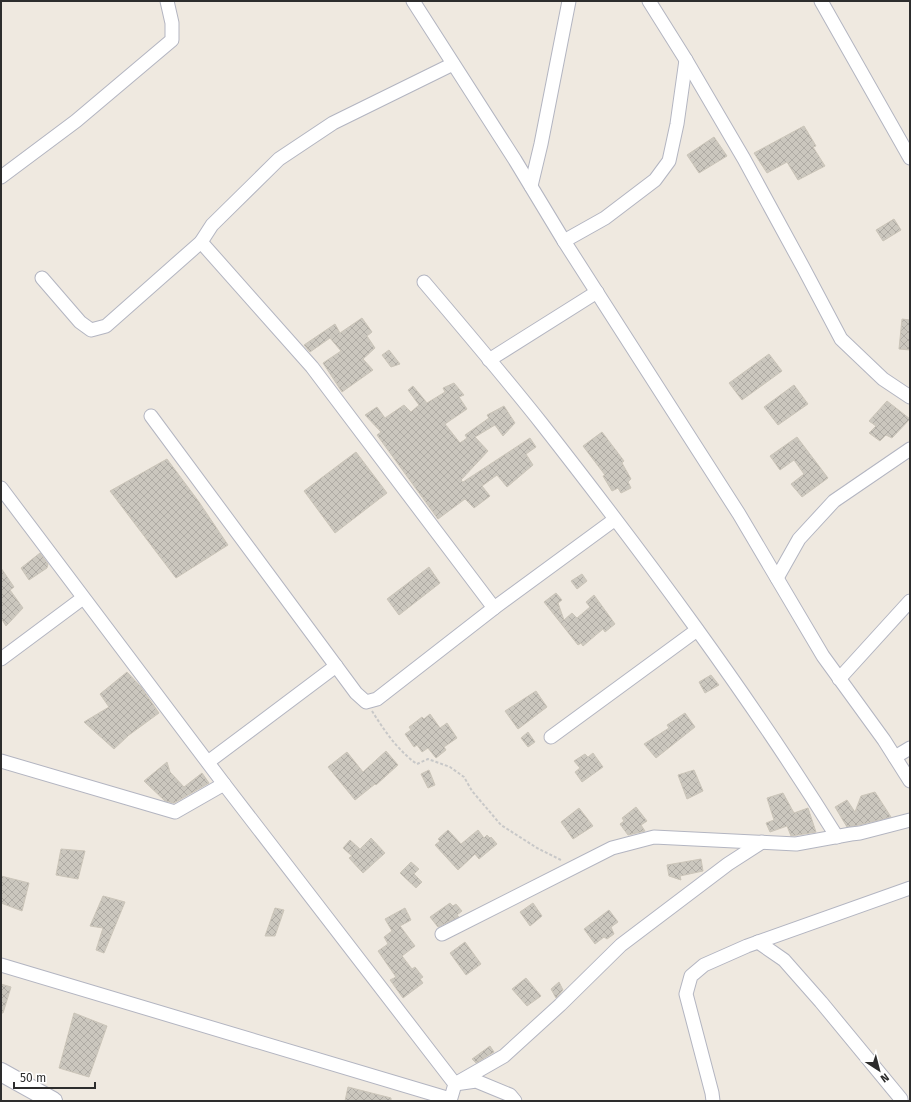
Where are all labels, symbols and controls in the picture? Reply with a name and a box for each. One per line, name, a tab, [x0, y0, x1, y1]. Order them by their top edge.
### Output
north arrow	[859, 1050, 899, 1090]
scale bar	[14, 1064, 95, 1090]
text: N	[878, 1070, 891, 1085]
text: 50 m	[20, 1071, 46, 1085]

